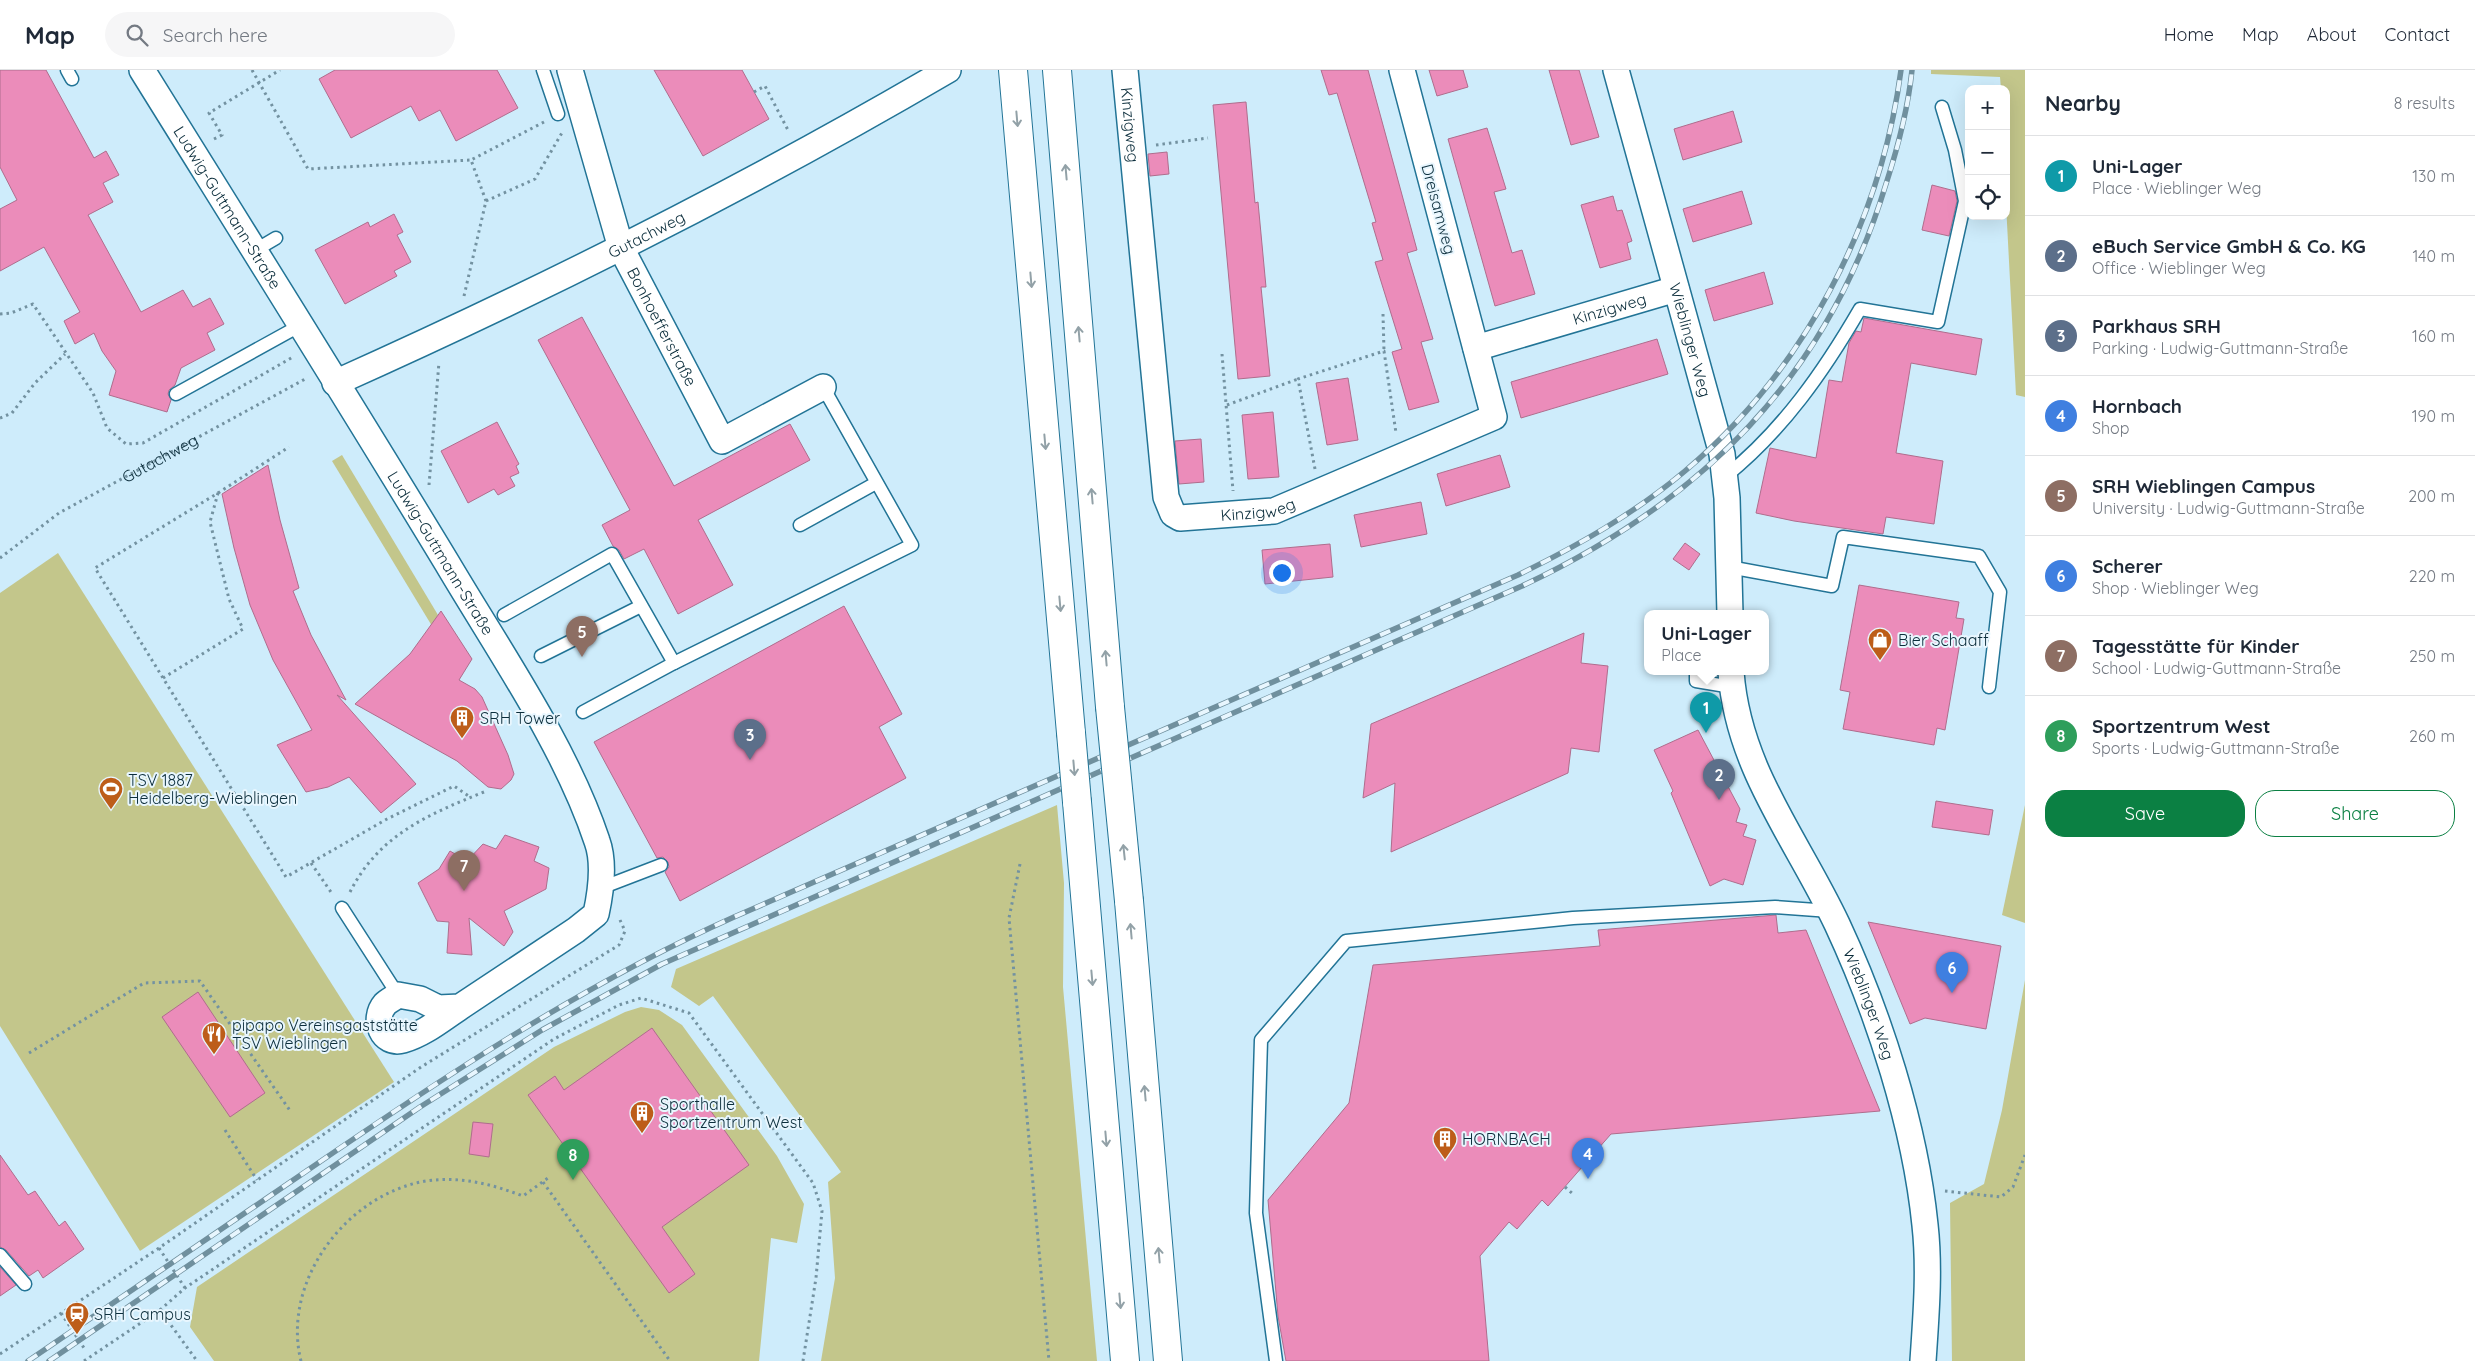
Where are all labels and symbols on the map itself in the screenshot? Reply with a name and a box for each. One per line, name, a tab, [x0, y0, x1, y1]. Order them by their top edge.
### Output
street label: Kinzigweg	[1117, 86, 1144, 163]
one-way arrow	[1012, 110, 1022, 126]
street label: Ludwig-Guttmann-Straße	[169, 122, 286, 293]
street label: Dreisamweg	[1417, 162, 1461, 256]
one-way arrow	[1061, 165, 1070, 181]
street label: Gutachweg	[605, 207, 688, 262]
street label: Bonhoefferstraße	[623, 264, 701, 389]
one-way arrow	[1026, 272, 1036, 288]
street label: Wieblinger Weg	[1665, 281, 1716, 399]
street label: Kinzigweg	[1570, 288, 1648, 329]
one-way arrow	[1074, 327, 1084, 343]
street label: Gutachweg	[118, 429, 201, 487]
one-way arrow	[1041, 434, 1050, 450]
street label: Ludwig-Guttmann-Straße	[383, 467, 498, 639]
one-way arrow	[1088, 489, 1097, 505]
street label: Kinzigweg	[1220, 493, 1298, 525]
your location	[1269, 560, 1295, 586]
one-way arrow	[1055, 596, 1064, 612]
pin: 5	[566, 616, 598, 657]
shop icon: Bier Schaaff	[1867, 627, 1893, 661]
place label: Bier Schaaff	[1898, 630, 1989, 650]
one-way arrow	[1101, 650, 1111, 666]
pin: 1	[1690, 692, 1722, 733]
building icon: SRH Tower	[449, 705, 475, 739]
place label: SRH Tower	[480, 708, 560, 728]
pin: 3	[734, 719, 766, 760]
one-way arrow	[1069, 759, 1079, 775]
pin: 2	[1703, 759, 1735, 800]
place label: TSV 1887 Heidelberg-Wieblingen	[128, 770, 297, 808]
sports icon: TSV 1887 Heidelberg-Wieblingen	[98, 776, 124, 810]
one-way arrow	[1119, 845, 1129, 861]
pin: 7	[448, 850, 480, 891]
one-way arrow	[1127, 923, 1136, 939]
street label: Wieblinger Weg	[1839, 945, 1899, 1062]
pin: 6	[1936, 952, 1968, 993]
one-way arrow	[1087, 969, 1097, 985]
place label: pipapo Vereinsgaststätte TSV Wieblingen	[232, 1015, 418, 1053]
restaurant icon: pipapo Vereinsgaststätte TSV Wieblingen	[201, 1021, 227, 1055]
one-way arrow	[1141, 1085, 1150, 1101]
place label: Sporthalle Sportzentrum West	[660, 1094, 803, 1132]
building icon: Sporthalle Sportzentrum West	[629, 1100, 655, 1134]
building icon: HORNBACH	[1432, 1126, 1458, 1160]
place label: HORNBACH	[1462, 1129, 1551, 1149]
one-way arrow	[1101, 1131, 1111, 1147]
pin: 4	[1572, 1138, 1604, 1179]
pin: 8	[557, 1139, 589, 1180]
one-way arrow	[1155, 1247, 1164, 1263]
one-way arrow	[1116, 1293, 1125, 1309]
station icon: SRH Campus	[64, 1301, 90, 1335]
place label: SRH Campus	[94, 1304, 191, 1324]

